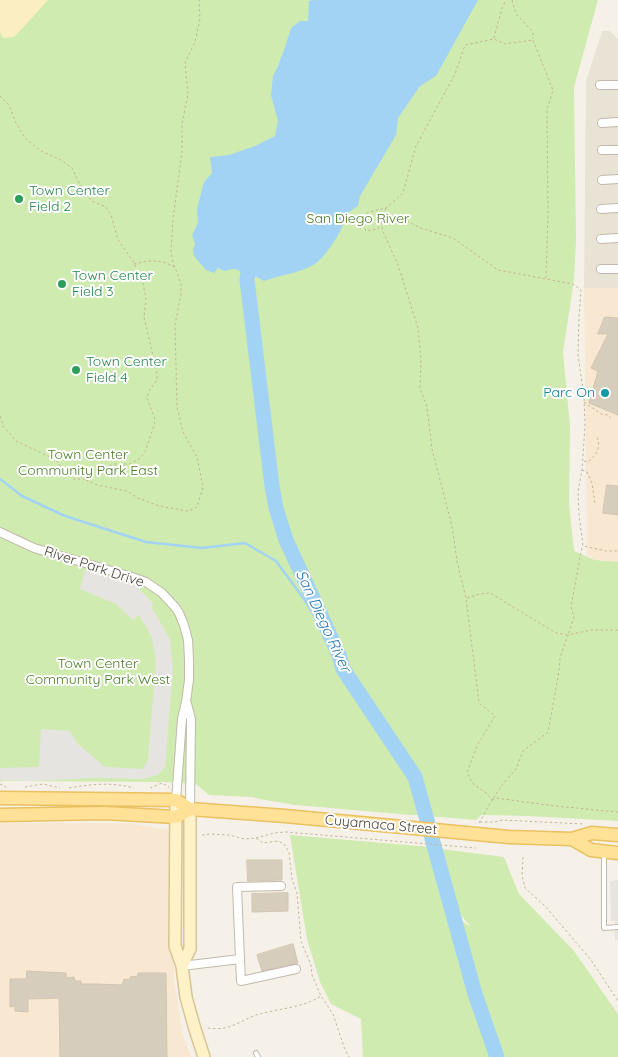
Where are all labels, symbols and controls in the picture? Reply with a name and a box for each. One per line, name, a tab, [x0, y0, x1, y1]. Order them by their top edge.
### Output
place label: Town Center Field 2	[29, 183, 110, 216]
marker: Town Center Field 2	[13, 193, 25, 205]
park label: San Diego River	[307, 211, 409, 227]
place label: Town Center Field 3	[72, 268, 153, 300]
marker: Town Center Field 3	[56, 278, 68, 290]
place label: Town Center Field 4	[86, 354, 167, 387]
marker: Town Center Field 4	[70, 364, 82, 376]
place label: Parc On	[543, 385, 595, 401]
marker: Parc On	[599, 387, 611, 399]
park label: Town Center Community Park East	[18, 447, 158, 480]
street label: River Park Drive	[42, 543, 146, 591]
water label: San Diego River	[292, 567, 354, 675]
park label: Town Center Community Park West	[26, 656, 170, 689]
street label: Cuyamaca Street	[324, 812, 438, 838]

